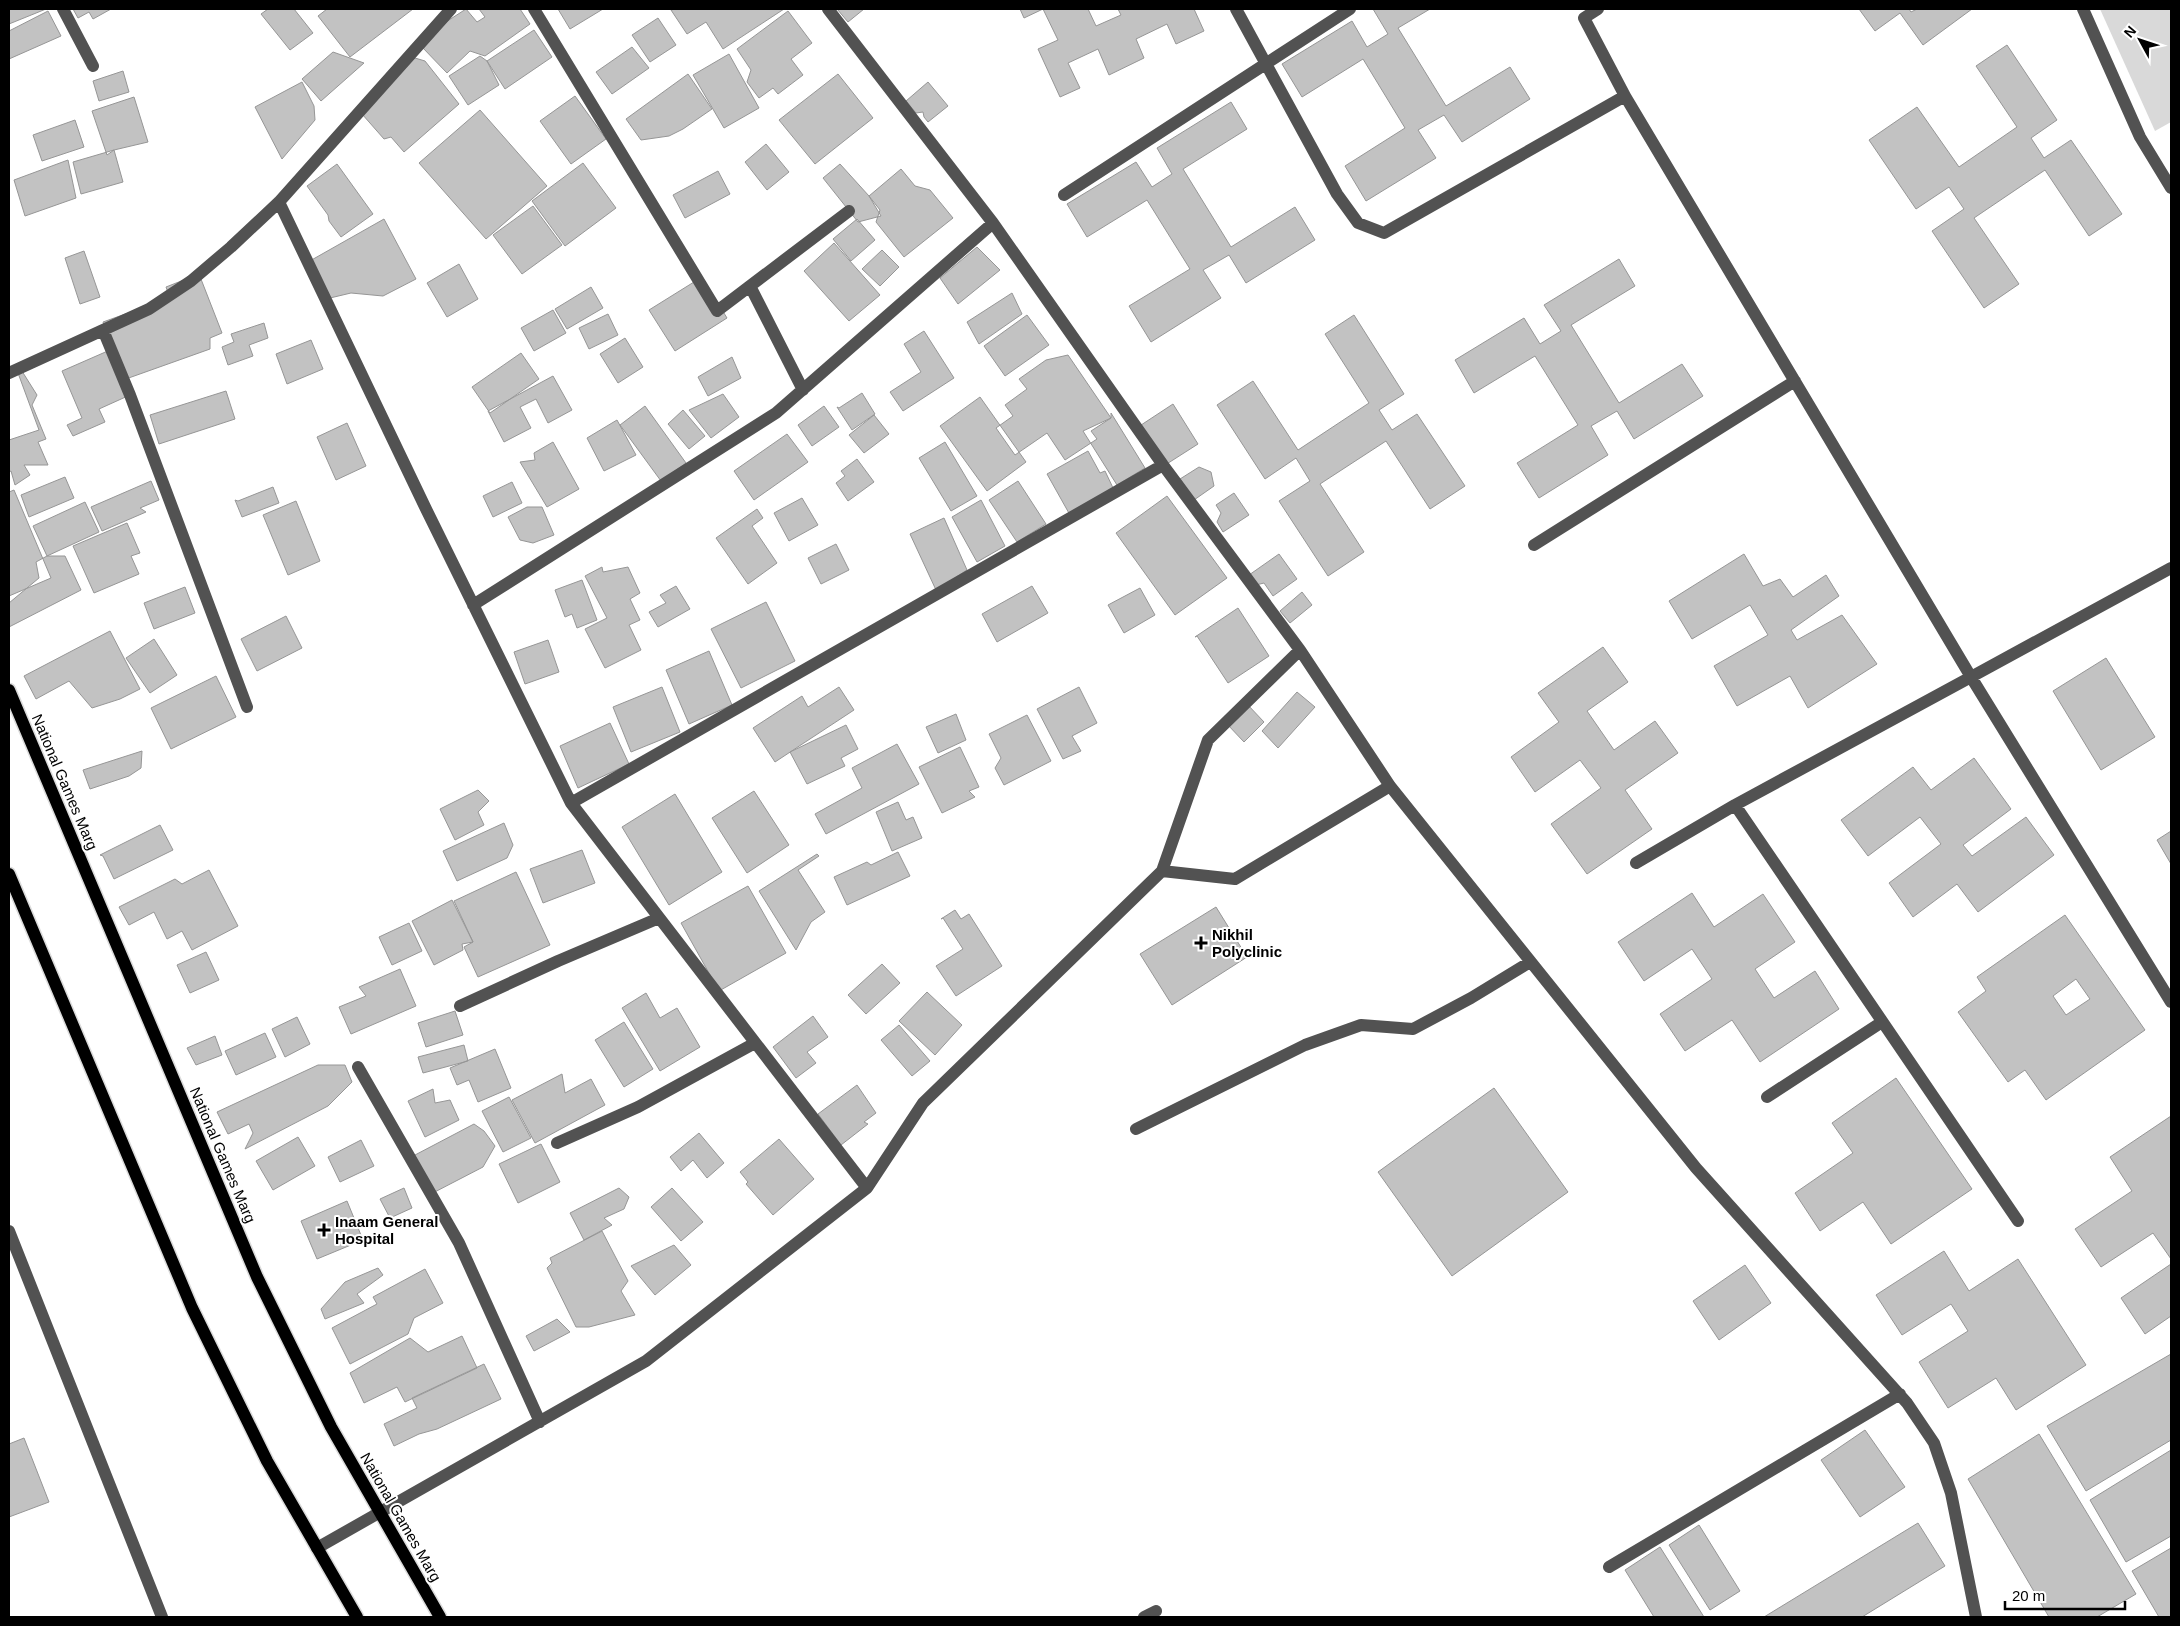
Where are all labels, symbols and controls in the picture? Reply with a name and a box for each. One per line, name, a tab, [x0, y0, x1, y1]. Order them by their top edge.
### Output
north arrow	[2115, 15, 2165, 65]
text: N	[2121, 23, 2139, 41]
street label: National Games Marg	[29, 712, 101, 852]
place label: Nikhil Polyclinic	[1212, 926, 1282, 960]
marker: Nikhil Polyclinic	[1194, 936, 1208, 950]
street label: National Games Marg	[187, 1085, 259, 1225]
place label: Inaam General Hospital	[335, 1213, 438, 1247]
marker: Inaam General Hospital	[317, 1223, 331, 1237]
street label: National Games Marg	[357, 1450, 445, 1584]
scale bar	[2005, 1578, 2125, 1610]
text: 20 m	[2012, 1587, 2045, 1604]

